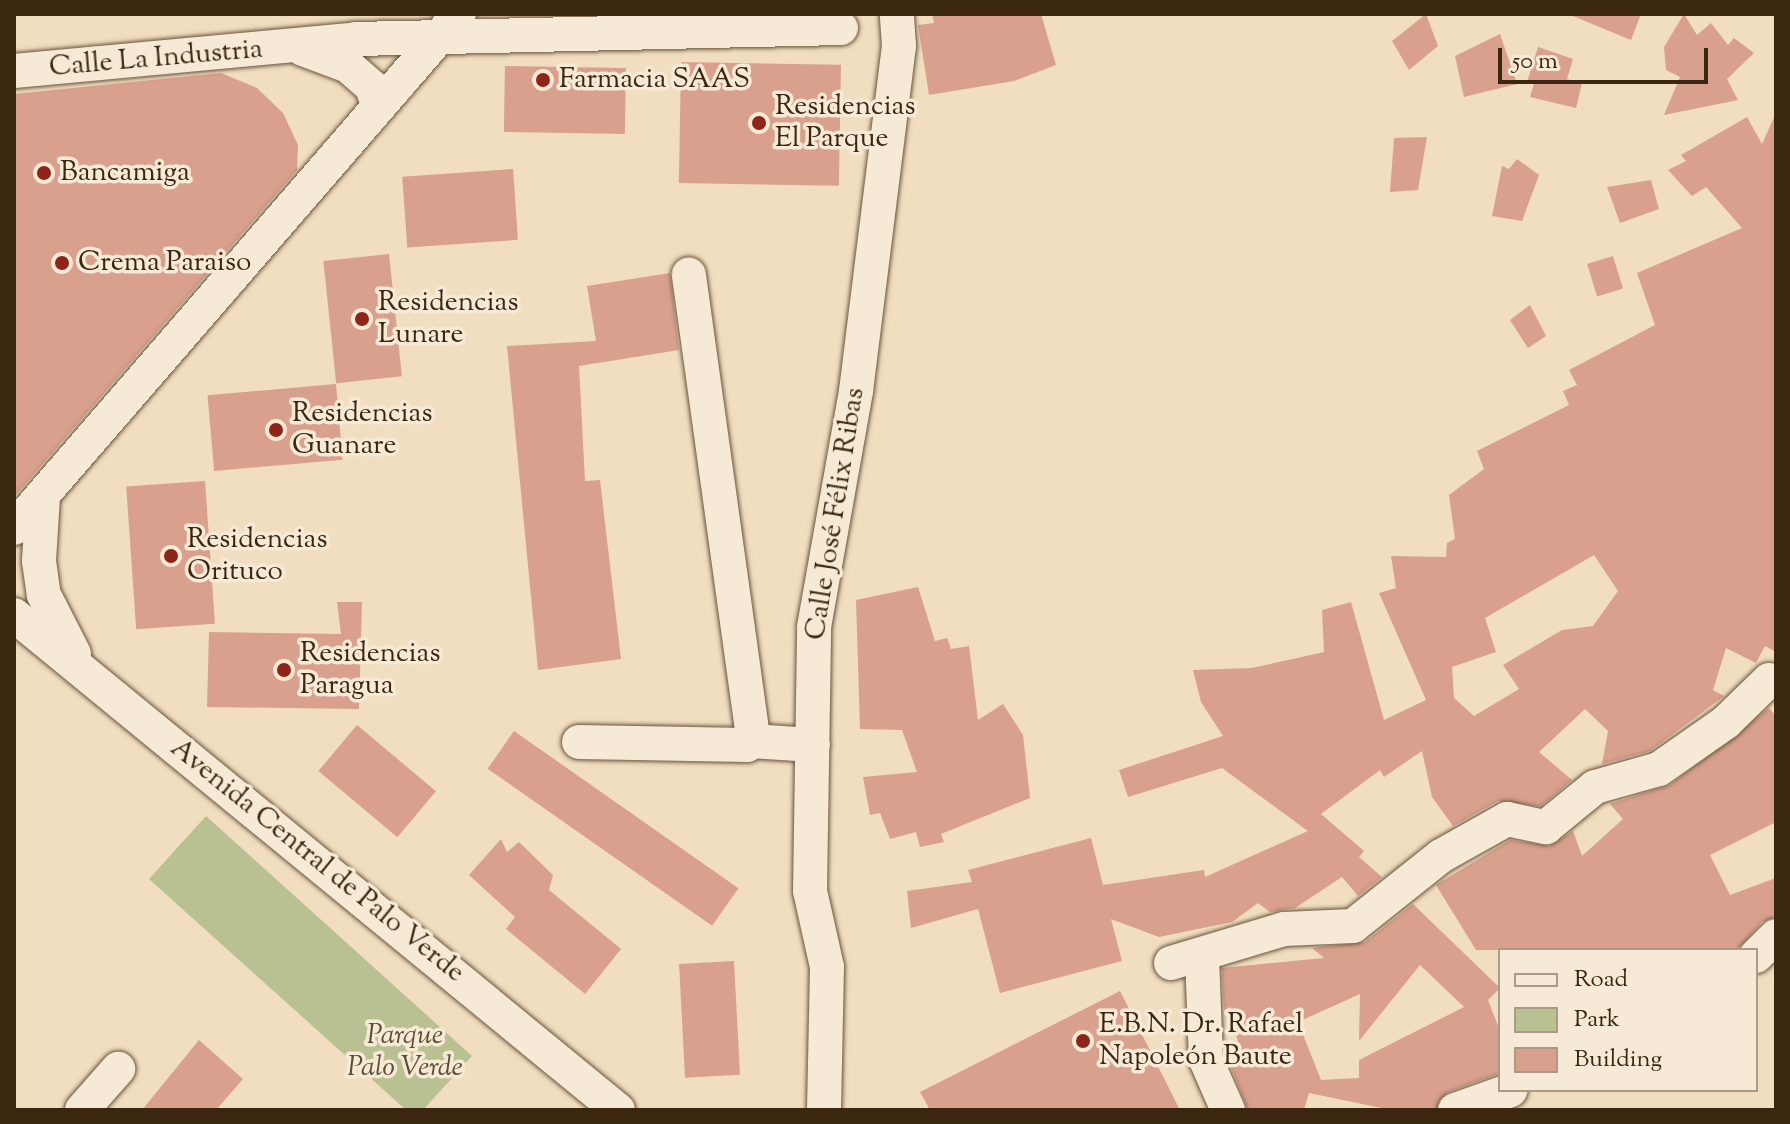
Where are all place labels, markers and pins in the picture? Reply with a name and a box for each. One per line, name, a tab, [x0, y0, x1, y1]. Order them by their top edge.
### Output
place label: Farmacia SAAS	[559, 63, 750, 97]
marker: Farmacia SAAS	[534, 71, 552, 89]
place label: Residencias El Parque	[775, 90, 916, 156]
marker: Residencias El Parque	[750, 114, 768, 132]
place label: Bancamiga	[60, 156, 190, 190]
marker: Bancamiga	[35, 164, 53, 182]
place label: Crema Paraiso	[78, 246, 251, 280]
marker: Crema Paraiso	[53, 254, 71, 272]
place label: Residencias Lunare	[378, 286, 519, 352]
marker: Residencias Lunare	[353, 310, 371, 328]
place label: Residencias Guanare	[292, 397, 433, 463]
marker: Residencias Guanare	[267, 421, 285, 439]
place label: Residencias Orituco	[187, 523, 328, 589]
marker: Residencias Orituco	[162, 547, 180, 565]
place label: Residencias Paragua	[300, 637, 441, 703]
marker: Residencias Paragua	[275, 661, 293, 679]
place label: E.B.N. Dr. Rafael Napoleón Baute	[1099, 1008, 1303, 1074]
marker: E.B.N. Dr. Rafael Napoleón Baute	[1074, 1032, 1092, 1050]

